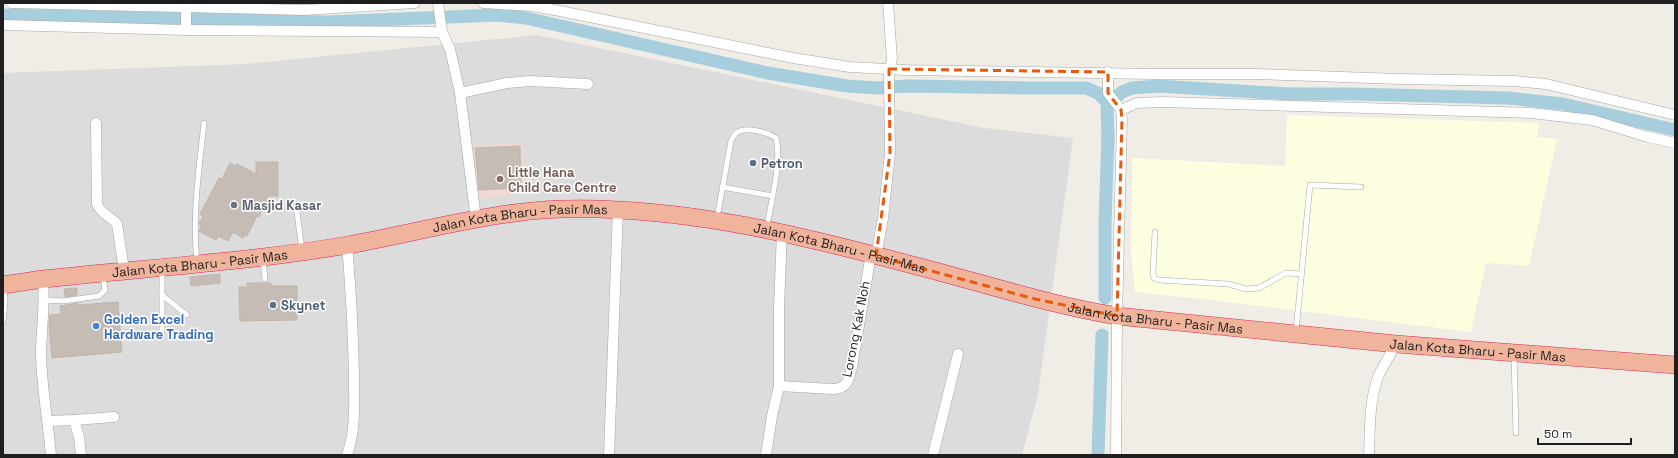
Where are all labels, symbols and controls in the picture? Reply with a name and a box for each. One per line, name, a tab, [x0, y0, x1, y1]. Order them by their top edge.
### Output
place label: Petron	[761, 155, 803, 172]
marker: Petron	[748, 158, 758, 168]
place label: Little Hana Child Care Centre	[508, 164, 617, 196]
marker: Little Hana Child Care Centre	[495, 174, 505, 184]
place label: Masjid Kasar	[242, 197, 321, 214]
marker: Masjid Kasar	[229, 200, 239, 210]
street label: Jalan Kota Bharu - Pasir Mas	[431, 200, 608, 236]
street label: Jalan Kota Bharu - Pasir Mas	[752, 219, 928, 277]
street label: Jalan Kota Bharu - Pasir Mas	[111, 246, 289, 281]
street label: Lorong Kak Noh	[838, 279, 874, 379]
place label: Skynet	[281, 297, 326, 314]
street label: Jalan Kota Bharu - Pasir Mas	[1066, 298, 1244, 337]
marker: Skynet	[268, 300, 278, 310]
place label: Golden Excel Hardware Trading	[104, 311, 213, 343]
marker: Golden Excel Hardware Trading	[91, 321, 101, 331]
street label: Jalan Kota Bharu - Pasir Mas	[1389, 335, 1567, 365]
scale bar	[1538, 420, 1631, 446]
text: 50 m	[1544, 426, 1572, 442]

